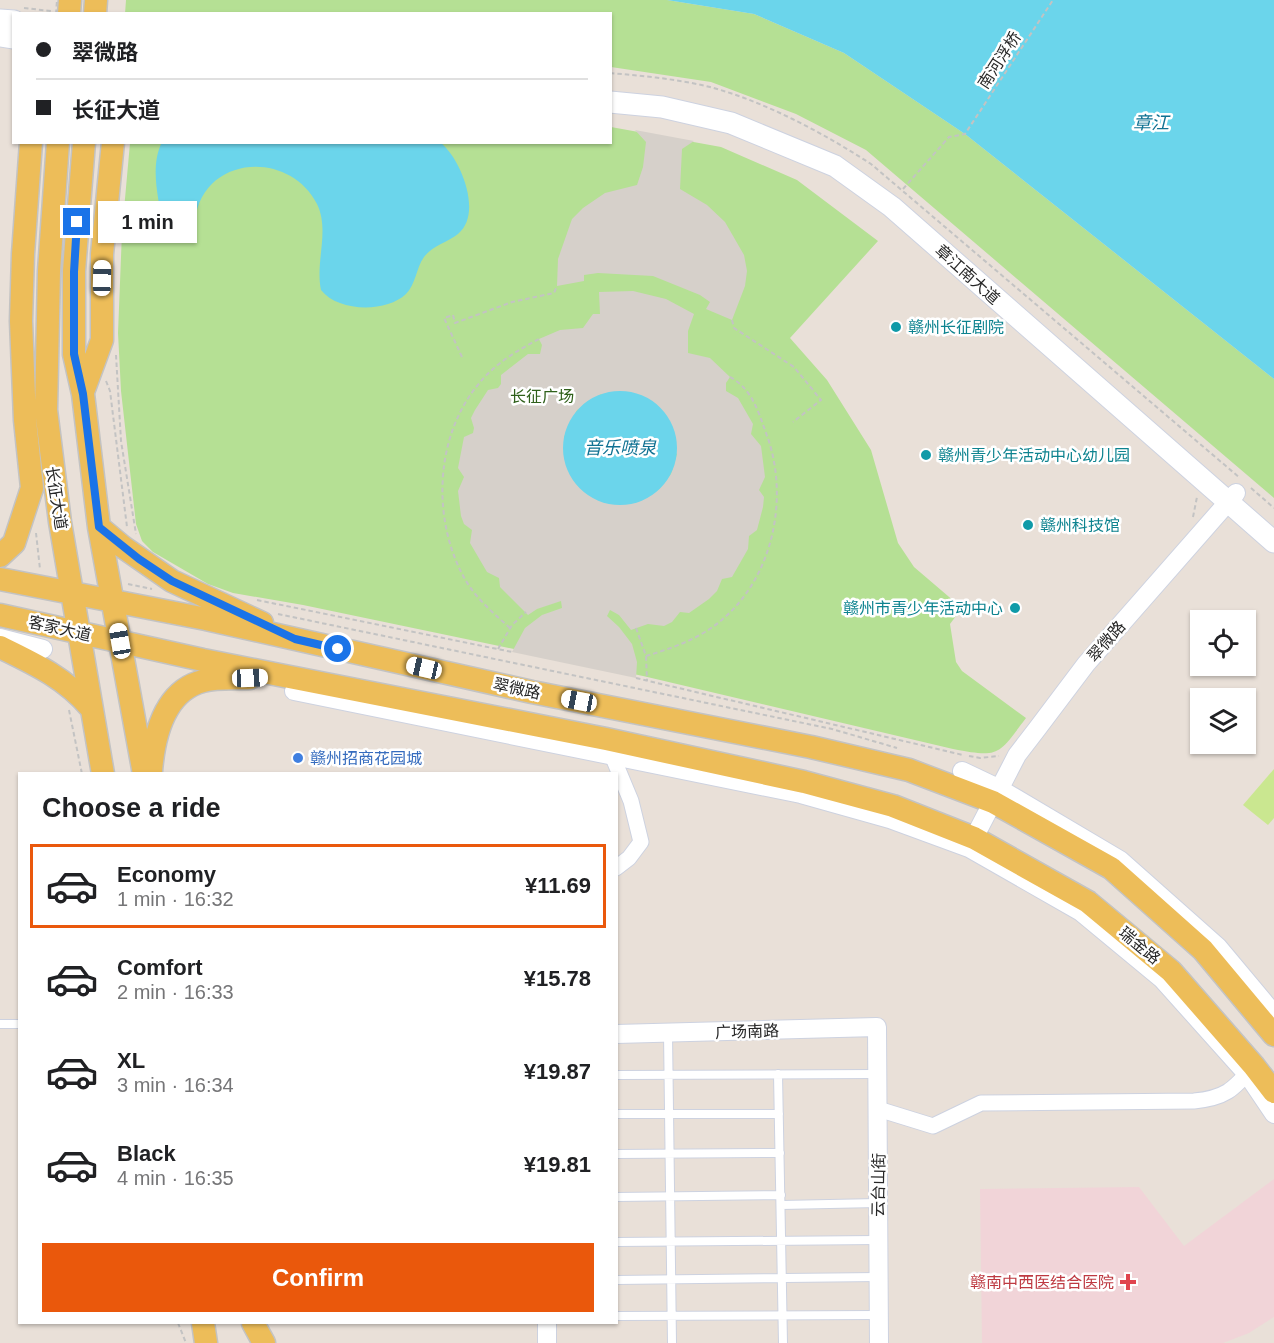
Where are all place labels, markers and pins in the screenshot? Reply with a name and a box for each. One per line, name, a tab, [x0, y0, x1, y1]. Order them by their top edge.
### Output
place label: 赣州长征剧院	[908, 318, 1004, 336]
marker: 赣州长征剧院	[889, 320, 903, 334]
place label: 赣州青少年活动中心幼儿园	[938, 446, 1130, 464]
marker: 赣州青少年活动中心幼儿园	[919, 448, 933, 462]
place label: 赣州科技馆	[1040, 516, 1120, 534]
marker: 赣州科技馆	[1021, 518, 1035, 532]
place label: 赣州市青少年活动中心	[843, 599, 1003, 617]
marker: 赣州市青少年活动中心	[1008, 601, 1022, 615]
place label: 赣州招商花园城	[310, 749, 422, 767]
marker: 赣州招商花园城	[291, 751, 305, 765]
place label: 赣南中西医结合医院	[970, 1273, 1114, 1291]
marker: 赣南中西医结合医院	[1119, 1273, 1137, 1291]

